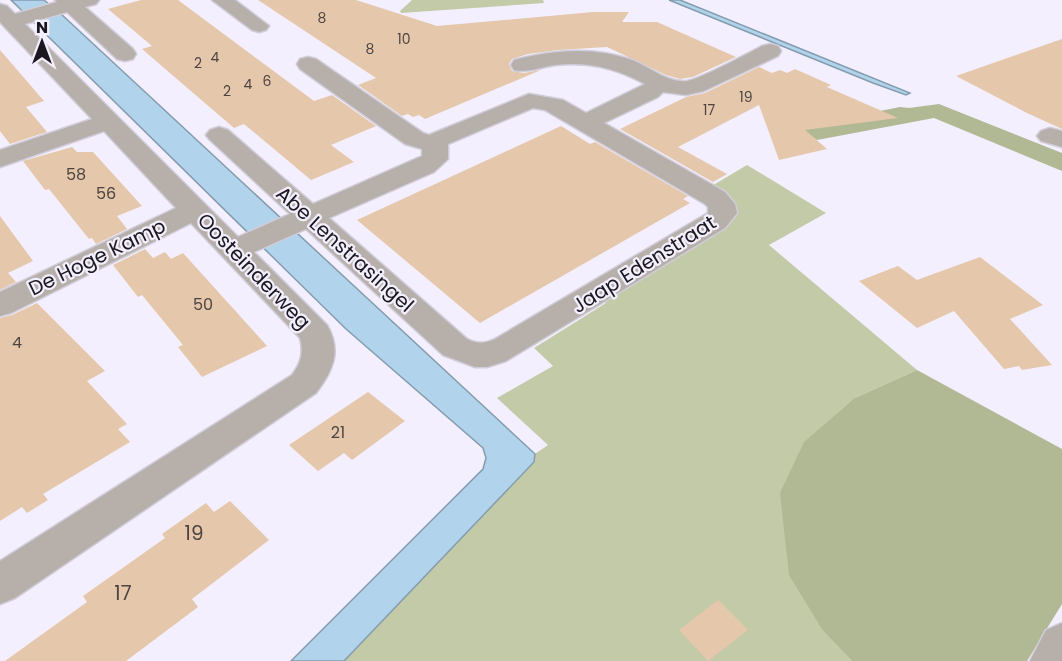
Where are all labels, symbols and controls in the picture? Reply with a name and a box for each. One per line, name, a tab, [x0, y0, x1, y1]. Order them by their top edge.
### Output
house number: 8	[318, 8, 327, 28]
north arrow	[12, 12, 72, 72]
text: N	[36, 16, 48, 39]
house number: 10	[397, 29, 411, 49]
house number: 8	[366, 39, 375, 59]
house number: 4	[211, 47, 220, 67]
house number: 2	[194, 53, 202, 73]
house number: 6	[263, 71, 272, 91]
house number: 4	[244, 74, 253, 94]
house number: 2	[223, 81, 231, 101]
house number: 19	[739, 87, 753, 107]
house number: 17	[703, 100, 715, 120]
house number: 58	[66, 163, 86, 186]
street label: Abe Lenstrasingel	[270, 180, 420, 318]
house number: 56	[96, 182, 116, 205]
street label: Oosteinderweg	[191, 207, 317, 335]
street label: Jaap Edenstraat	[567, 208, 721, 320]
street label: De Hoge Kamp	[24, 212, 170, 302]
house number: 50	[193, 293, 213, 316]
house number: 4	[12, 331, 22, 354]
house number: 21	[331, 421, 345, 444]
house number: 19	[185, 519, 204, 547]
house number: 17	[114, 579, 132, 607]

